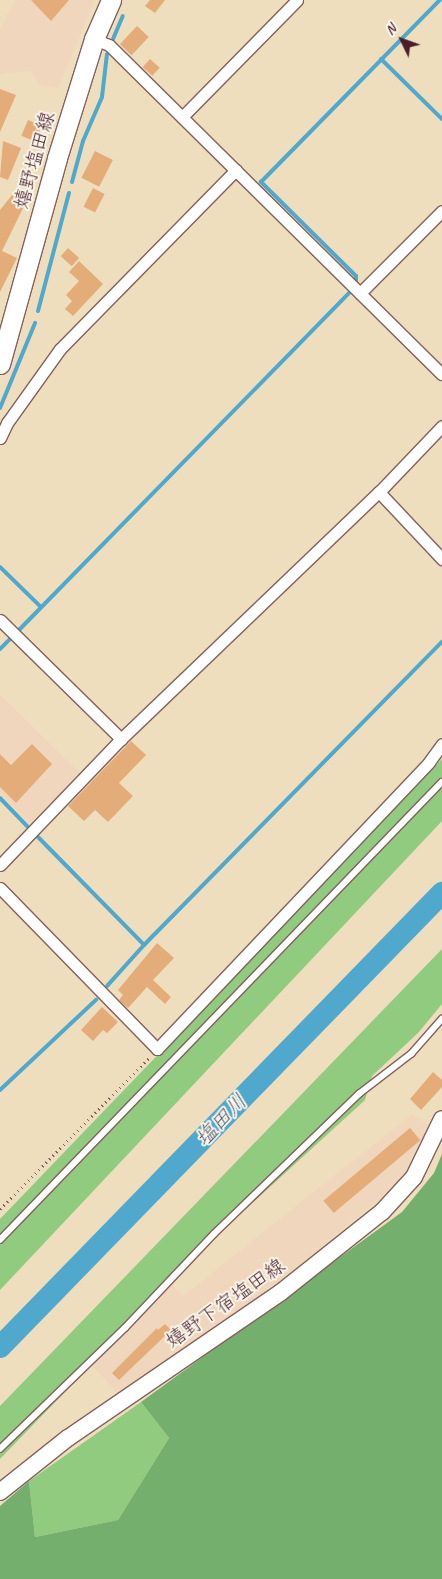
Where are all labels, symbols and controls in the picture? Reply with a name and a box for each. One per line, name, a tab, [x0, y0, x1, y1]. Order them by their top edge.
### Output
north arrow	[377, 15, 427, 65]
text: N	[381, 21, 400, 39]
street label: 嬉野塩田線	[9, 109, 59, 211]
water label: 塩田川	[190, 1089, 252, 1151]
street label: 嬉野下宿塩田線	[161, 1253, 289, 1353]

